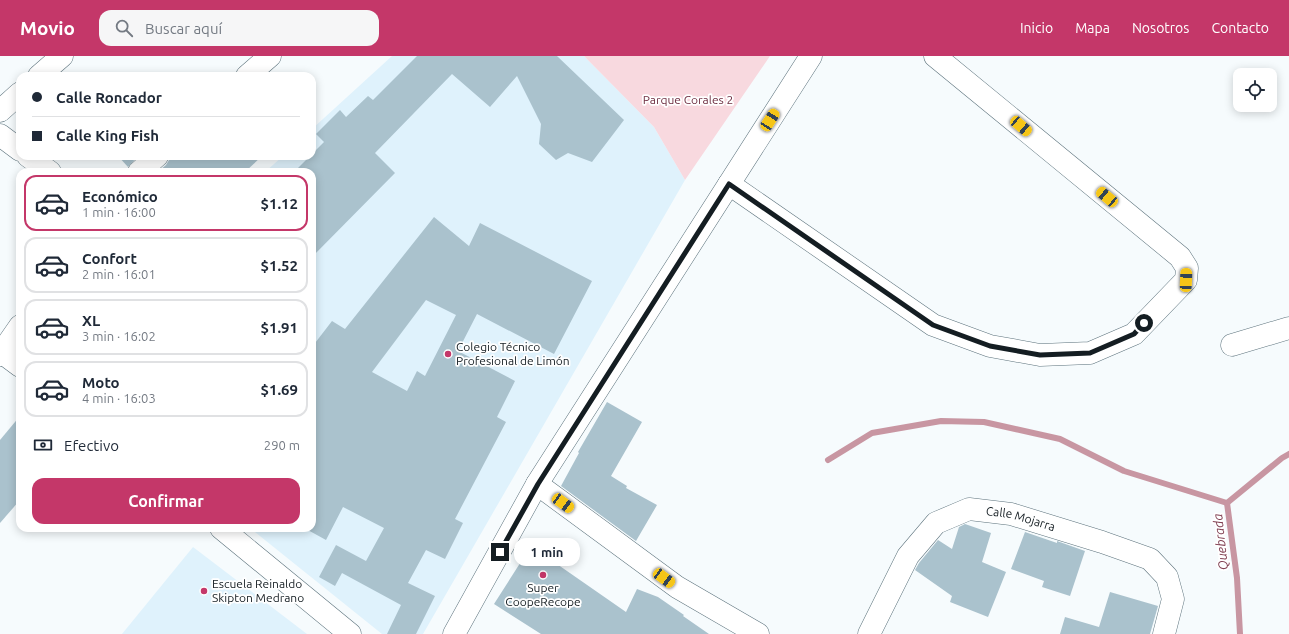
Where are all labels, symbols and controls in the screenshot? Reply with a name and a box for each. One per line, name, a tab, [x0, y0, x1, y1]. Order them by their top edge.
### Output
search box	[99, 10, 379, 46]
text: Movio	[20, 17, 75, 39]
icon: search	[113, 17, 135, 39]
text: Buscar aquí	[145, 20, 222, 37]
text: Inicio	[1020, 20, 1053, 36]
text: Mapa	[1075, 20, 1110, 36]
text: Nosotros	[1132, 20, 1189, 36]
text: Contacto	[1211, 20, 1269, 36]
map controls	[1233, 68, 1277, 112]
button: locate	[1233, 68, 1277, 112]
text: Calle Roncador	[56, 89, 162, 106]
park label: Parque Corales 2	[643, 93, 733, 106]
car	[758, 107, 782, 133]
car	[1008, 114, 1034, 138]
text: Calle King Fish	[56, 127, 159, 144]
icon: car	[34, 185, 70, 221]
car	[1094, 185, 1120, 209]
text: Económico	[82, 188, 158, 205]
text: $1.12	[260, 195, 298, 212]
text: 1 min · 16:00	[82, 205, 156, 219]
icon: car	[34, 247, 70, 283]
text: Confort	[82, 250, 137, 267]
text: $1.52	[260, 257, 298, 274]
text: 2 min · 16:01	[82, 267, 156, 281]
car	[1180, 268, 1192, 292]
icon: car	[34, 309, 70, 345]
text: XL	[82, 312, 100, 329]
route start	[1135, 314, 1153, 332]
text: $1.91	[260, 319, 298, 336]
text: 3 min · 16:02	[82, 329, 156, 343]
place label: Colegio Técnico Profesional de Limón	[456, 340, 570, 367]
marker: Colegio Técnico Profesional de Limón	[443, 349, 453, 359]
icon: car	[34, 371, 70, 407]
text: Moto	[82, 374, 120, 391]
text: $1.69	[260, 381, 298, 398]
text: 4 min · 16:03	[82, 391, 156, 405]
icon: cash	[32, 434, 54, 456]
text: Efectivo	[64, 437, 119, 454]
text: 290 m	[264, 438, 300, 452]
button: Confirmar	[32, 478, 300, 524]
car	[550, 491, 576, 515]
street label: Calle Mojarra	[985, 504, 1057, 533]
water label: Quebrada	[1210, 513, 1231, 571]
callout: 1 min	[514, 538, 580, 566]
route end	[491, 543, 509, 561]
text: 1 min	[531, 545, 563, 559]
car	[651, 566, 677, 590]
marker: Super CoopeRecope	[538, 570, 548, 580]
place label: Escuela Reinaldo Skipton Medrano	[212, 577, 304, 604]
place label: Super CoopeRecope	[505, 581, 581, 608]
marker: Escuela Reinaldo Skipton Medrano	[199, 586, 209, 596]

